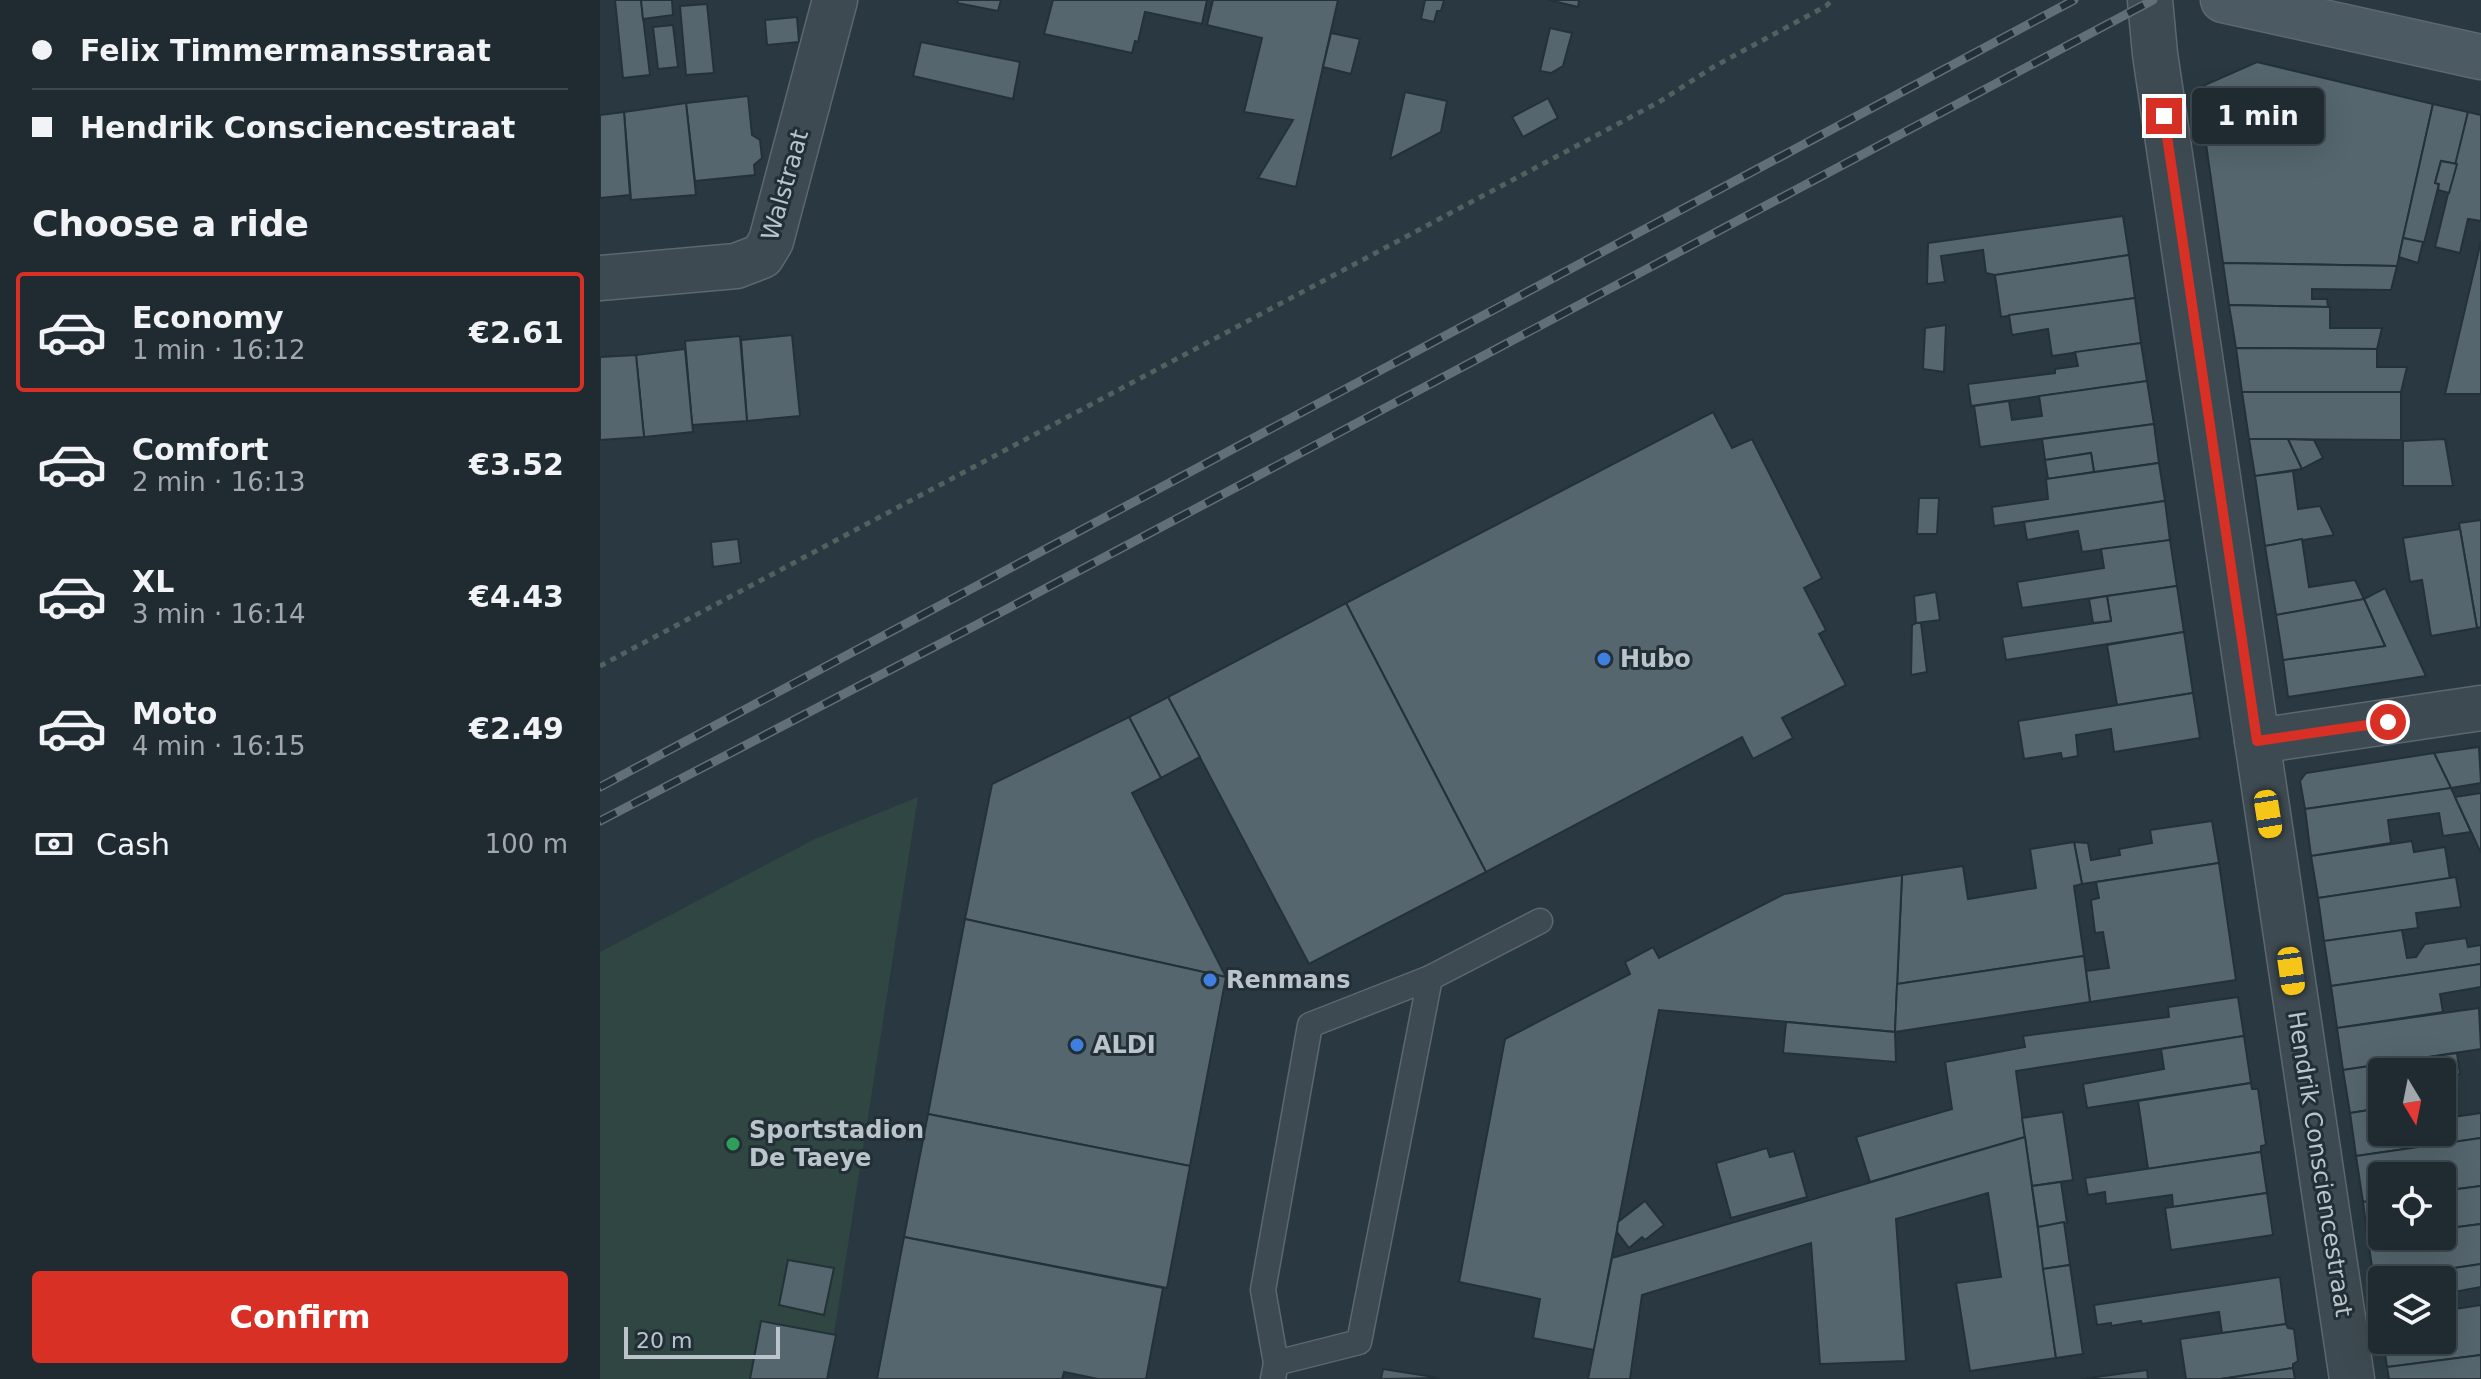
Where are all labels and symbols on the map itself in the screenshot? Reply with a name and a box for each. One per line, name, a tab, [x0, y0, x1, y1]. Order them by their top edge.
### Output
callout: 1 min	[2192, 88, 2324, 144]
route end	[2146, 98, 2182, 134]
street label: Walstraat	[756, 126, 814, 244]
place label: Hubo	[1620, 645, 1691, 673]
marker: Hubo	[1595, 650, 1613, 668]
route start	[2370, 704, 2406, 740]
car	[2252, 788, 2284, 840]
car	[2276, 946, 2306, 996]
place label: Renmans	[1226, 966, 1350, 994]
marker: Renmans	[1201, 971, 1219, 989]
street label: Hendrik Consciencestraat	[2282, 1009, 2358, 1319]
place label: ALDI	[1093, 1031, 1156, 1059]
marker: ALDI	[1068, 1036, 1086, 1054]
north arrow	[2368, 1058, 2456, 1146]
place label: Sportstadion De Taeye	[749, 1116, 924, 1172]
marker: Sportstadion De Taeye	[724, 1135, 742, 1153]
scale bar	[624, 1323, 780, 1359]

